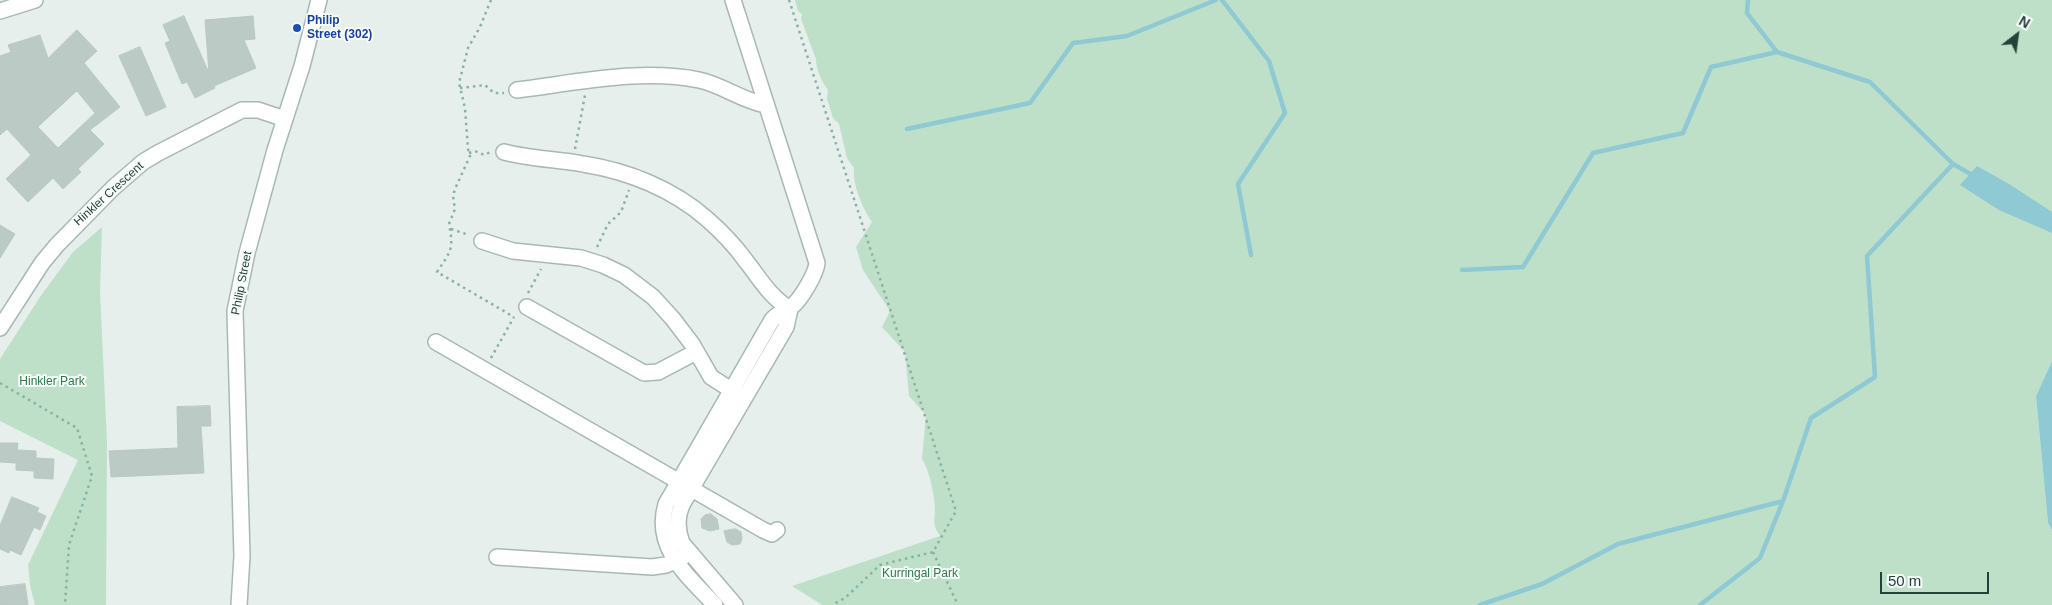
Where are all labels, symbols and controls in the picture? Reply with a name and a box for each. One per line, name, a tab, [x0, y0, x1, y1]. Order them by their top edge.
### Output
north arrow	[1992, 10, 2042, 60]
text: N	[2016, 13, 2033, 31]
place label: Philip Street (302)	[307, 14, 372, 42]
marker: Philip Street (302)	[291, 22, 303, 34]
street label: Hinkler Crescent	[71, 159, 147, 229]
street label: Philip Street	[229, 250, 255, 316]
park label: Hinkler Park	[19, 375, 85, 389]
scale bar	[1882, 562, 1991, 594]
park label: Kurringal Park	[882, 567, 958, 581]
text: 50 m	[1888, 572, 1921, 589]

